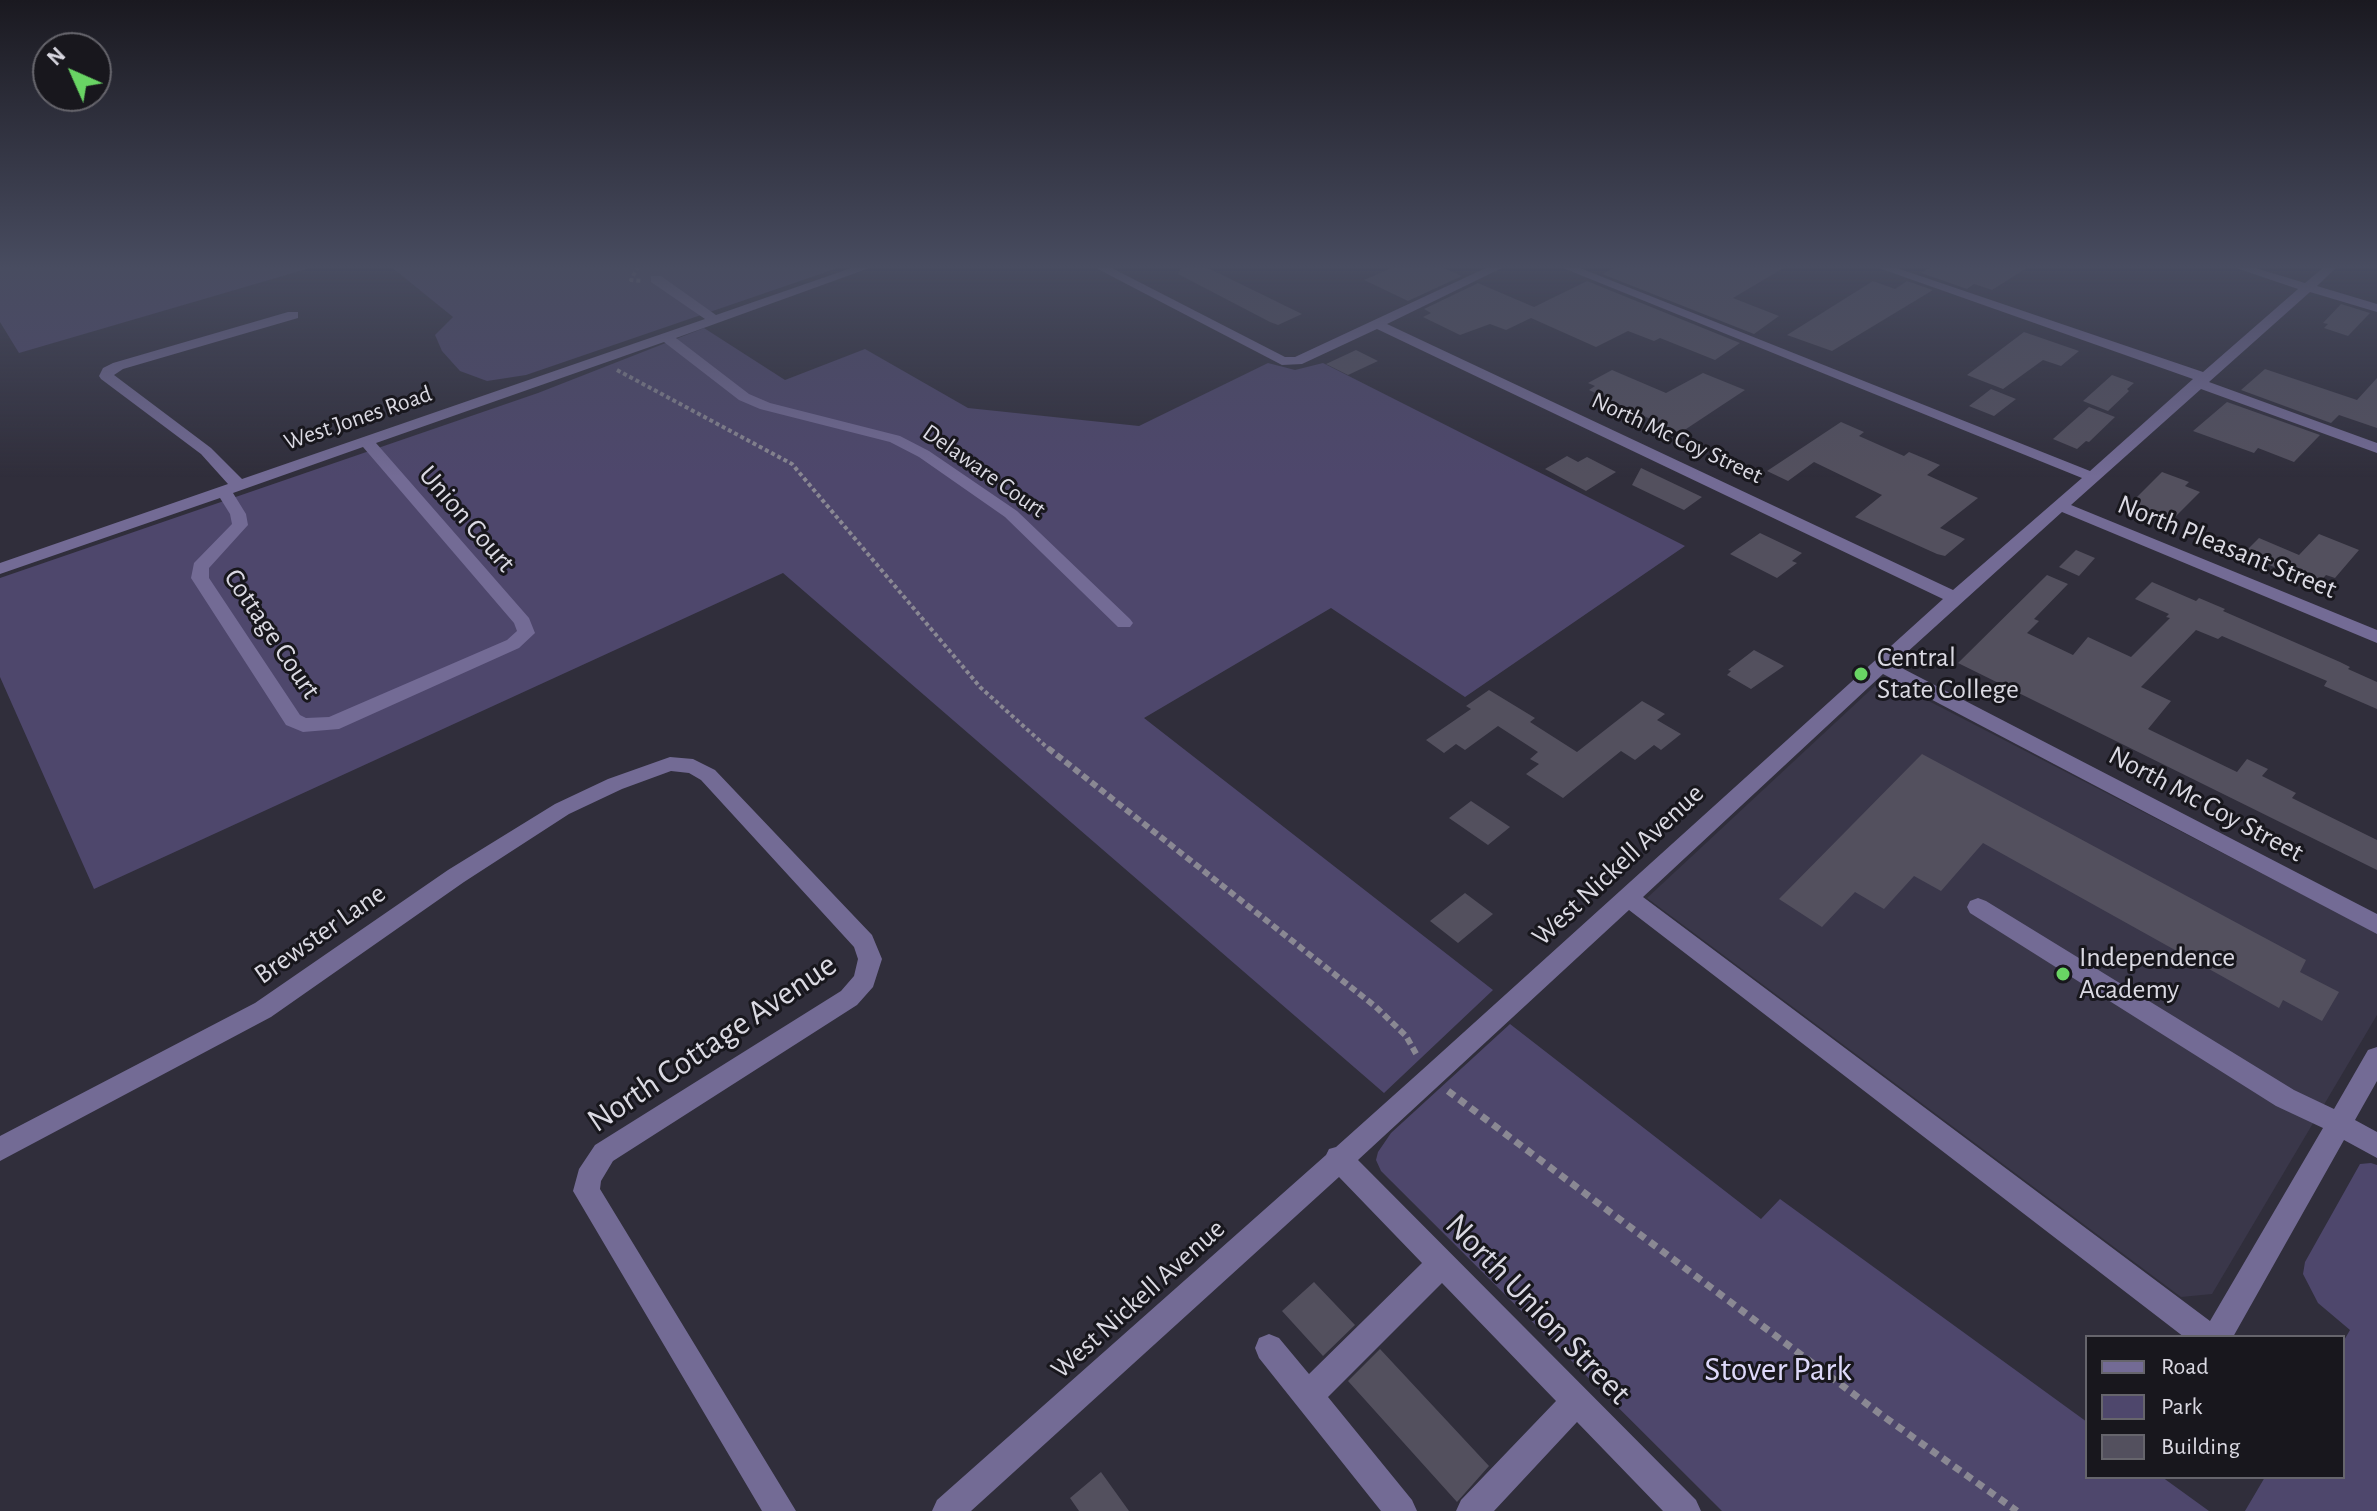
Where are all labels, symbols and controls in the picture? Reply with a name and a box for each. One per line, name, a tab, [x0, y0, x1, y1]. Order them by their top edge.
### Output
north arrow	[32, 32, 112, 112]
text: N	[43, 43, 70, 70]
street label: West Jones Road	[280, 379, 436, 457]
street label: North Mc Coy Street	[1587, 386, 1767, 490]
street label: Delaware Court	[917, 418, 1051, 524]
street label: Union Court	[412, 459, 522, 579]
street label: North Pleasant Street	[2112, 488, 2342, 606]
street label: Cottage Court	[216, 563, 328, 705]
place label: Central State College	[1877, 641, 2019, 707]
marker: Central State College	[1852, 665, 1870, 683]
street label: North Mc Coy Street	[2103, 738, 2309, 870]
street label: West Nickell Avenue	[1525, 777, 1711, 953]
street label: Brewster Lane	[248, 876, 392, 992]
place label: Independence Academy	[2079, 941, 2235, 1007]
street label: North Cottage Avenue	[580, 944, 844, 1142]
marker: Independence Academy	[2054, 965, 2072, 983]
street label: North Union Street	[1437, 1205, 1639, 1413]
street label: West Nickell Avenue	[1044, 1212, 1232, 1386]
legend	[2085, 1335, 2345, 1479]
park label: Stover Park	[1704, 1350, 1852, 1390]
text: Road	[2161, 1355, 2209, 1379]
text: Park	[2161, 1395, 2202, 1419]
text: Building	[2161, 1435, 2240, 1459]

